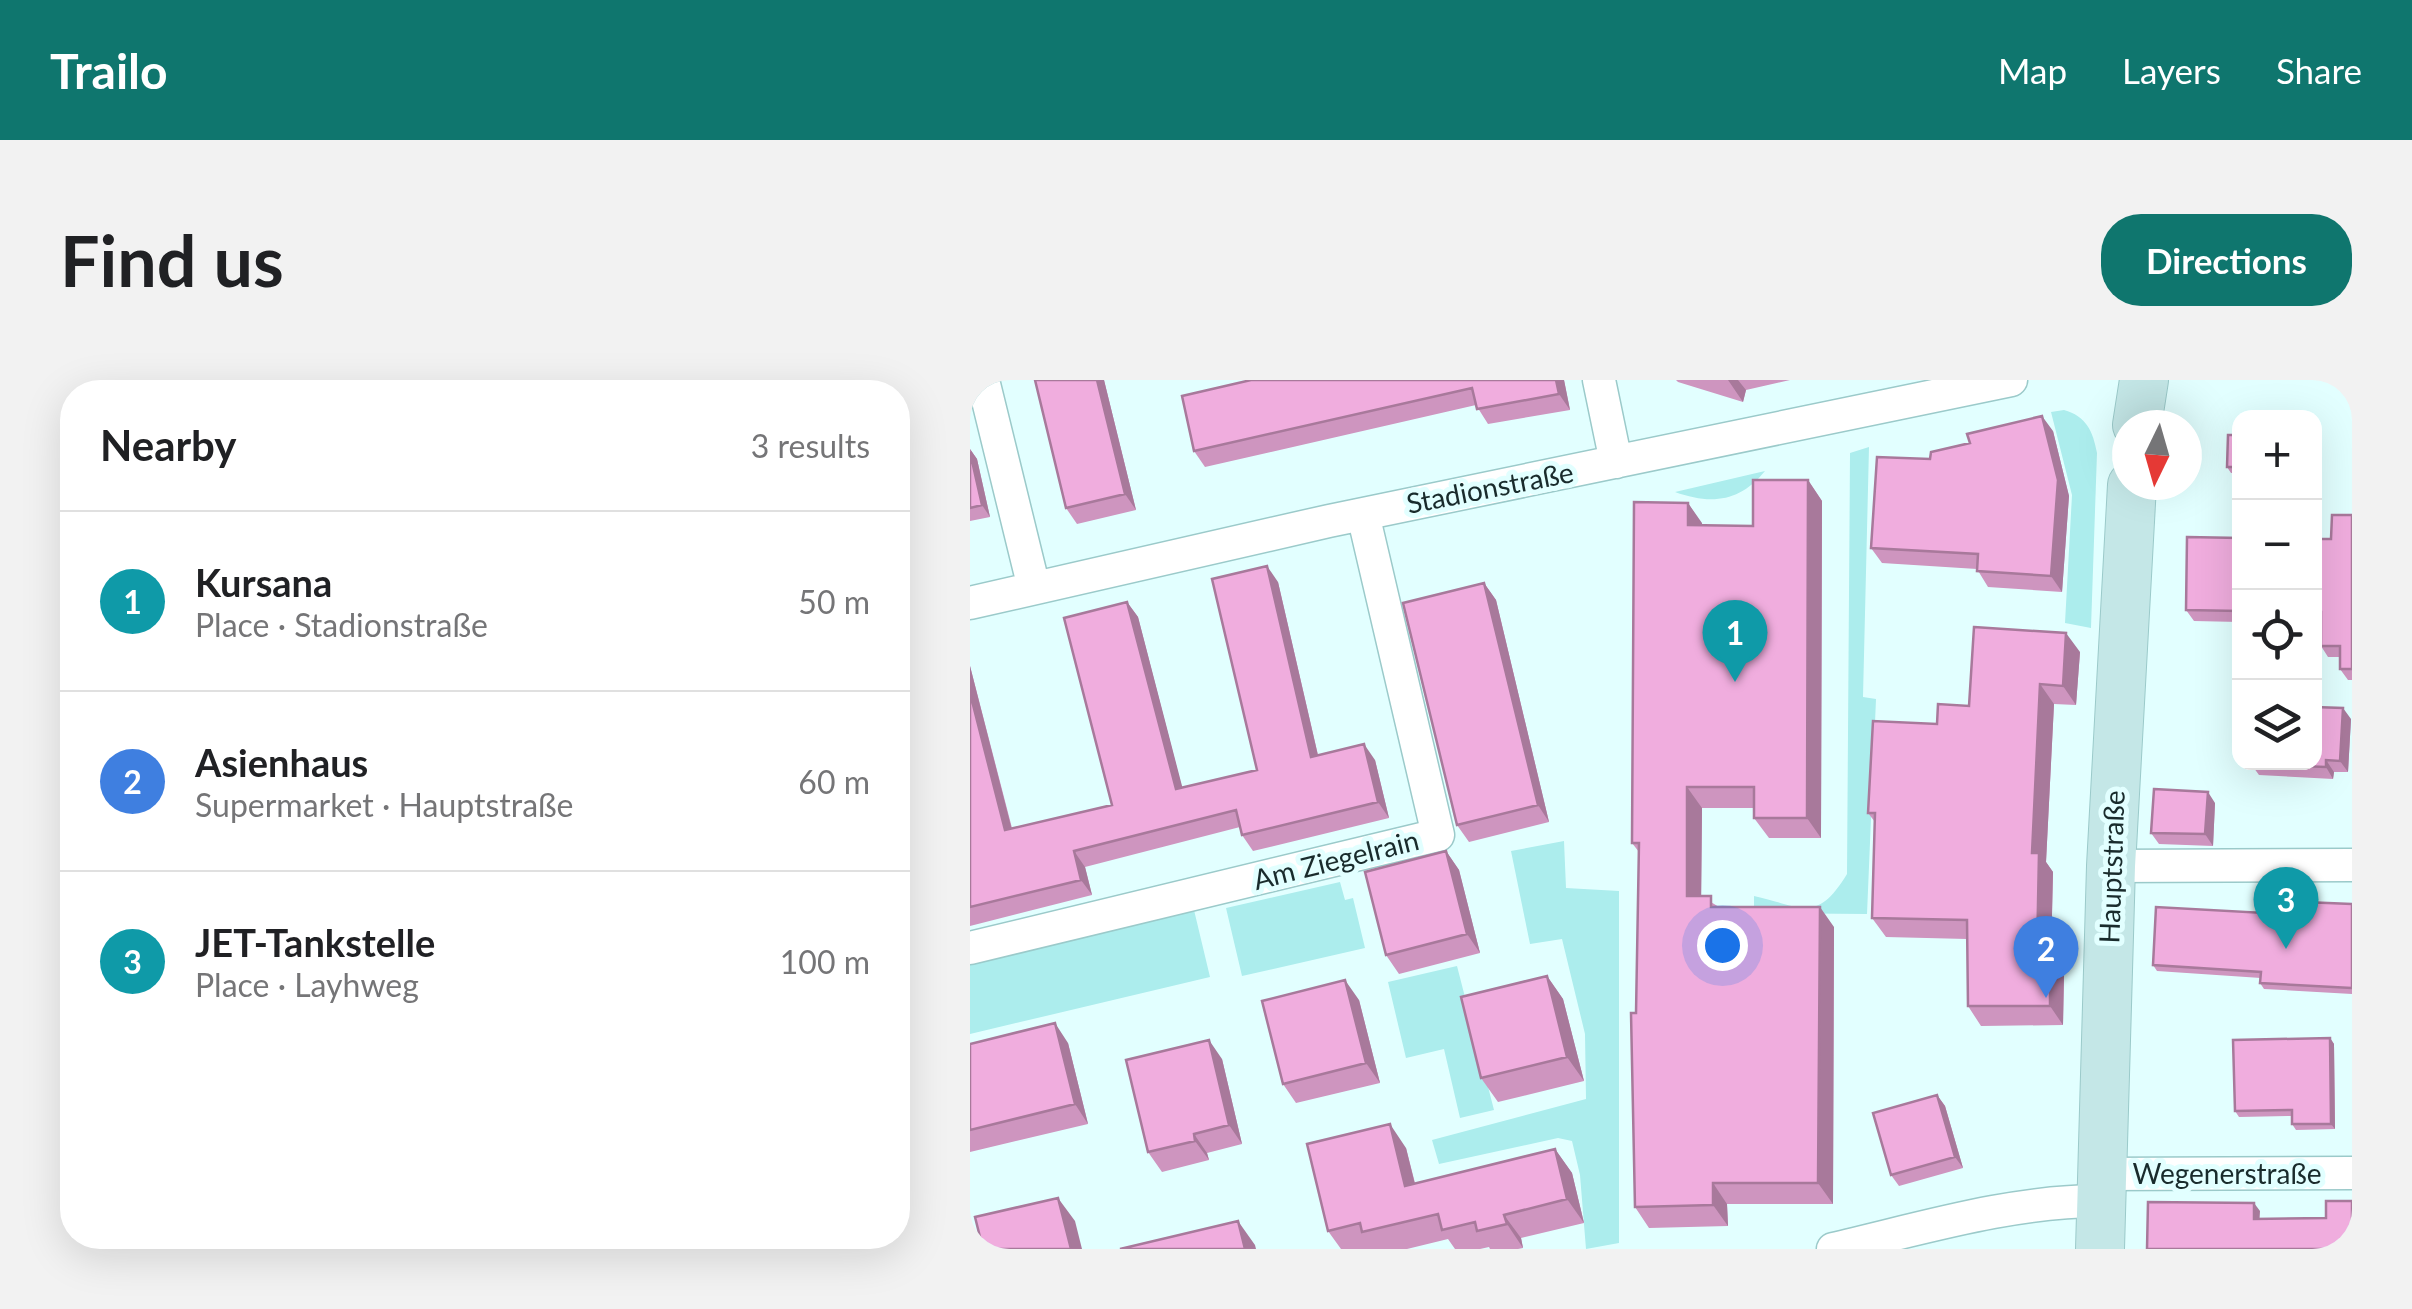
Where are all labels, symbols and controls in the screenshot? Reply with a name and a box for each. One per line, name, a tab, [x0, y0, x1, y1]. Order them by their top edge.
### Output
text: Trailo	[50, 42, 168, 99]
text: Map	[1998, 49, 2067, 91]
text: Layers	[2122, 49, 2221, 91]
text: Share	[2276, 49, 2362, 91]
button: Directions	[2101, 214, 2352, 306]
text: Find us	[60, 218, 284, 302]
north arrow	[2112, 410, 2202, 500]
map controls	[2232, 410, 2322, 770]
button: +	[2232, 410, 2322, 500]
text: Nearby	[100, 420, 237, 470]
text: 3 results	[751, 426, 870, 465]
street label: Stadionstraße	[1403, 454, 1576, 520]
button: −	[2232, 500, 2322, 590]
text: Kursana	[195, 559, 332, 605]
text: 1	[123, 582, 142, 621]
text: 50 m	[798, 582, 870, 621]
button: locate	[2232, 590, 2322, 680]
pin: 1	[1702, 600, 1768, 682]
text: Place · Stadionstraße	[195, 605, 488, 644]
button: layers	[2232, 680, 2322, 770]
text: Asienhaus	[195, 739, 368, 785]
text: 2	[123, 762, 142, 801]
text: 60 m	[798, 762, 870, 801]
text: Supermarket · Hauptstraße	[195, 785, 574, 824]
street label: Hauptstraße	[2091, 790, 2131, 944]
street label: Am Ziegelrain	[1249, 822, 1422, 896]
pin: 3	[2254, 866, 2318, 949]
pin: 2	[2014, 916, 2078, 998]
text: JET-Tankstelle	[195, 919, 435, 965]
your location	[1697, 920, 1748, 971]
text: 3	[123, 942, 142, 981]
text: 100 m	[780, 942, 870, 981]
text: Place · Layhweg	[195, 965, 419, 1004]
street label: Wegenerstraße	[2133, 1156, 2321, 1190]

